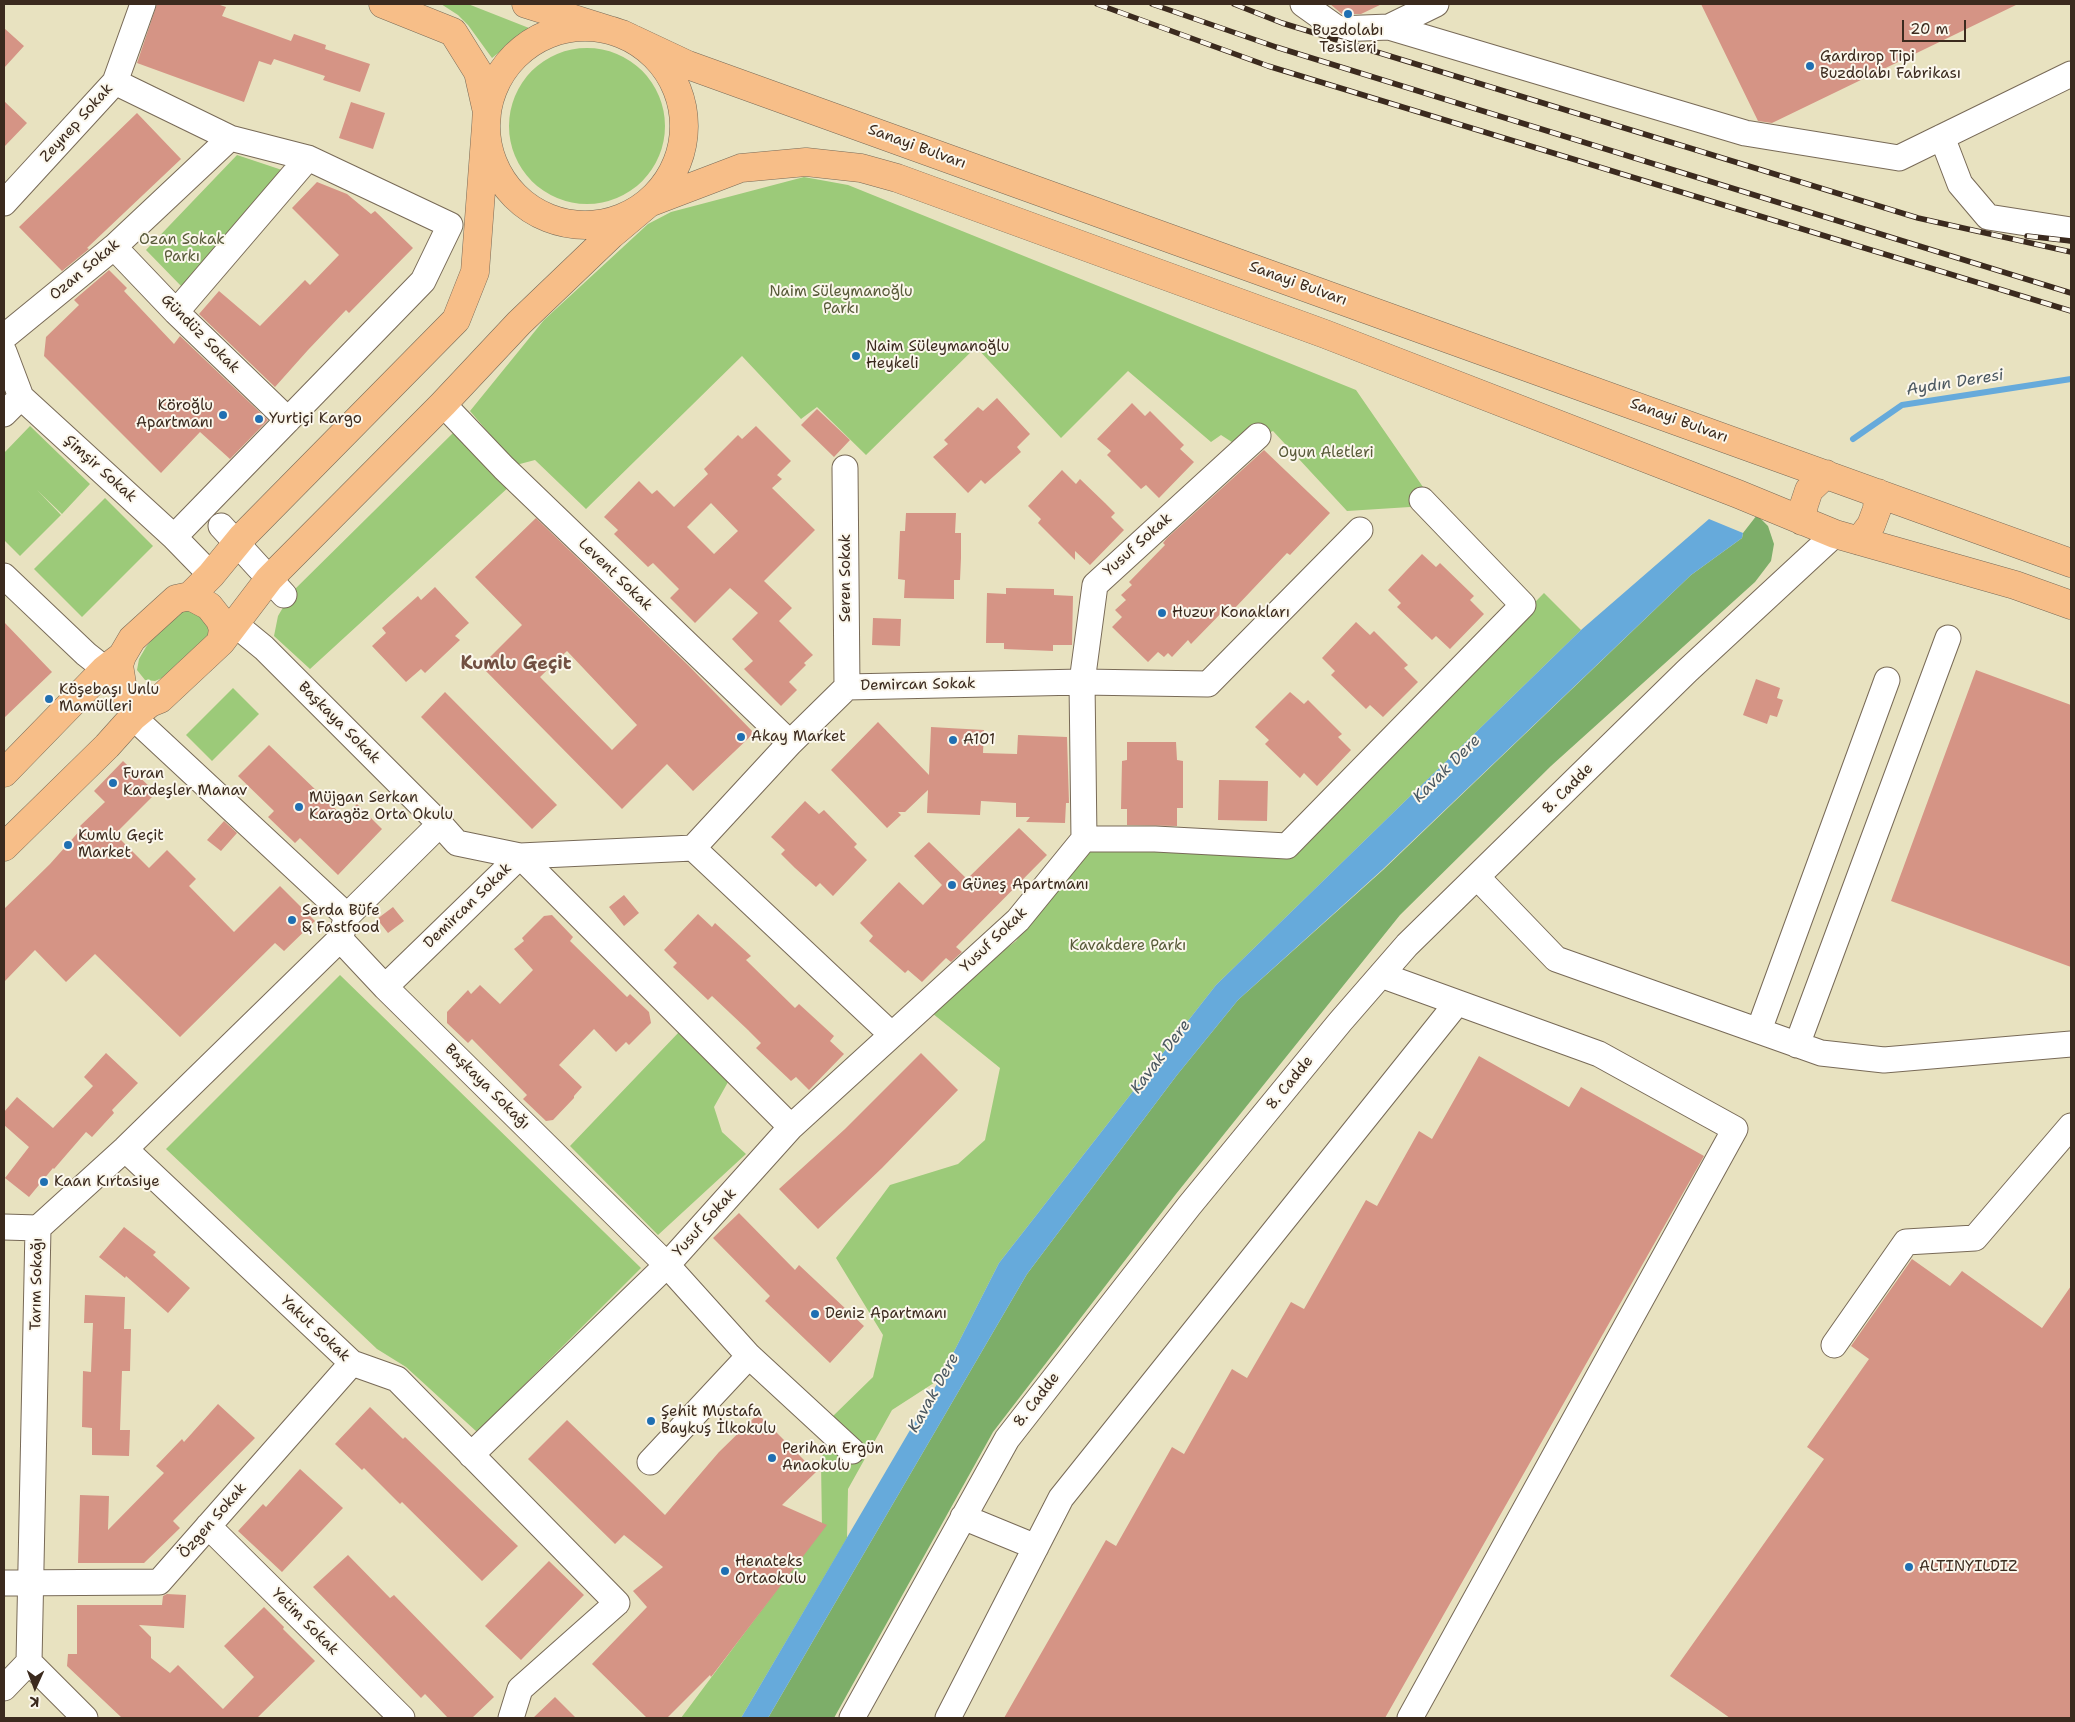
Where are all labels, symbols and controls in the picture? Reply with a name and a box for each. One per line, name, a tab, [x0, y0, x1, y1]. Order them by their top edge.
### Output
marker: Buzdolabı Tesisleri	[1342, 8, 1354, 20]
scale bar	[1905, 10, 1969, 42]
text: 20 m	[1910, 19, 1949, 39]
place label: Buzdolabı Tesisleri	[1313, 22, 1383, 57]
place label: Gardırop Tipi Buzdolabı Fabrikası	[1820, 48, 1961, 83]
marker: Gardırop Tipi Buzdolabı Fabrikası	[1804, 60, 1816, 72]
street label: Zeynep Sokak	[37, 80, 117, 166]
street label: Sanayi Bulvarı	[866, 121, 968, 173]
park label: Ozan Sokak Parkı	[139, 231, 225, 266]
street label: Ozan Sokak	[46, 235, 124, 305]
street label: Sanayi Bulvarı	[1247, 258, 1349, 310]
park label: Naim Süleymanoğlu Parkı	[769, 283, 913, 318]
street label: Gündüz Sokak	[157, 291, 243, 377]
place label: Naim Süleymanoğlu Heykeli	[866, 338, 1009, 373]
marker: Naim Süleymanoğlu Heykeli	[850, 350, 862, 362]
water label: Aydın Deresi	[1905, 366, 2005, 400]
street label: Sanayi Bulvarı	[1628, 395, 1730, 447]
place label: Köroğlu Apartmanı	[136, 397, 213, 432]
marker: Köroğlu Apartmanı	[217, 409, 229, 421]
place label: Yurtiçi Kargo	[269, 410, 362, 428]
marker: Yurtiçi Kargo	[253, 413, 265, 425]
street label: Şimşir Sokak	[60, 432, 140, 506]
park label: Oyun Aletleri	[1278, 444, 1374, 462]
street label: Yusuf Sokak	[1100, 510, 1176, 580]
street label: Seren Sokak	[837, 534, 855, 622]
street label: Levent Sokak	[574, 535, 656, 615]
place label: Huzur Konakları	[1172, 604, 1290, 622]
marker: Huzur Konakları	[1156, 607, 1168, 619]
district label: Kumlu Geçit	[460, 653, 572, 675]
street label: Demircan Sokak	[860, 675, 976, 695]
street label: Başkaya Sokak	[294, 678, 384, 768]
place label: Köşebaşı Unlu Mamülleri	[59, 681, 159, 716]
marker: Köşebaşı Unlu Mamülleri	[43, 693, 55, 705]
place label: Akay Market	[751, 728, 846, 746]
marker: Akay Market	[735, 731, 747, 743]
place label: A101	[963, 731, 995, 749]
water label: Kavak Dere	[1409, 731, 1485, 807]
marker: A101	[947, 734, 959, 746]
street label: 8. Cadde	[1539, 760, 1597, 818]
place label: Furan Kardeşler Manav	[123, 765, 247, 800]
marker: Furan Kardeşler Manav	[107, 777, 119, 789]
place label: Müjgan Serkan Karagöz Orta Okulu	[309, 789, 453, 824]
marker: Müjgan Serkan Karagöz Orta Okulu	[293, 801, 305, 813]
place label: Kumlu Geçit Market	[78, 827, 164, 862]
marker: Kumlu Geçit Market	[62, 839, 74, 851]
street label: Demircan Sokak	[420, 860, 516, 952]
place label: Güneş Apartmanı	[962, 876, 1089, 894]
marker: Güneş Apartmanı	[946, 879, 958, 891]
place label: Serda Büfe & Fastfood	[302, 902, 380, 937]
street label: Yusuf Sokak	[957, 904, 1031, 976]
marker: Serda Büfe & Fastfood	[286, 914, 298, 926]
park label: Kavakdere Parkı	[1070, 937, 1186, 955]
water label: Kavak Dere	[1127, 1016, 1195, 1098]
street label: Başkaya Sokağı	[441, 1041, 533, 1133]
street label: 8. Cadde	[1263, 1052, 1317, 1114]
place label: Kaan Kırtasiye	[54, 1173, 160, 1191]
marker: Kaan Kırtasiye	[38, 1176, 50, 1188]
street label: Yusuf Sokak	[670, 1185, 740, 1261]
street label: Tarım Sokağı	[27, 1237, 47, 1331]
street label: Yakut Sokak	[277, 1292, 353, 1366]
place label: Deniz Apartmanı	[825, 1305, 947, 1323]
marker: Deniz Apartmanı	[809, 1308, 821, 1320]
water label: Kavak Dere	[904, 1350, 964, 1436]
street label: 8. Cadde	[1010, 1369, 1064, 1431]
place label: Şehit Mustafa Baykuş İlkokulu	[661, 1403, 776, 1438]
marker: Şehit Mustafa Baykuş İlkokulu	[645, 1415, 657, 1427]
place label: Perihan Ergün Anaokulu	[782, 1440, 884, 1475]
marker: Perihan Ergün Anaokulu	[766, 1452, 778, 1464]
street label: Özgen Sokak	[175, 1480, 251, 1562]
place label: Henateks Ortaokulu	[735, 1553, 807, 1588]
place label: ALTINYILDIZ	[1919, 1558, 2017, 1576]
marker: ALTINYILDIZ	[1903, 1561, 1915, 1573]
marker: Henateks Ortaokulu	[719, 1565, 731, 1577]
street label: Yetim Sokak	[268, 1585, 342, 1659]
north arrow	[10, 1662, 60, 1712]
text: K	[29, 1693, 40, 1711]

